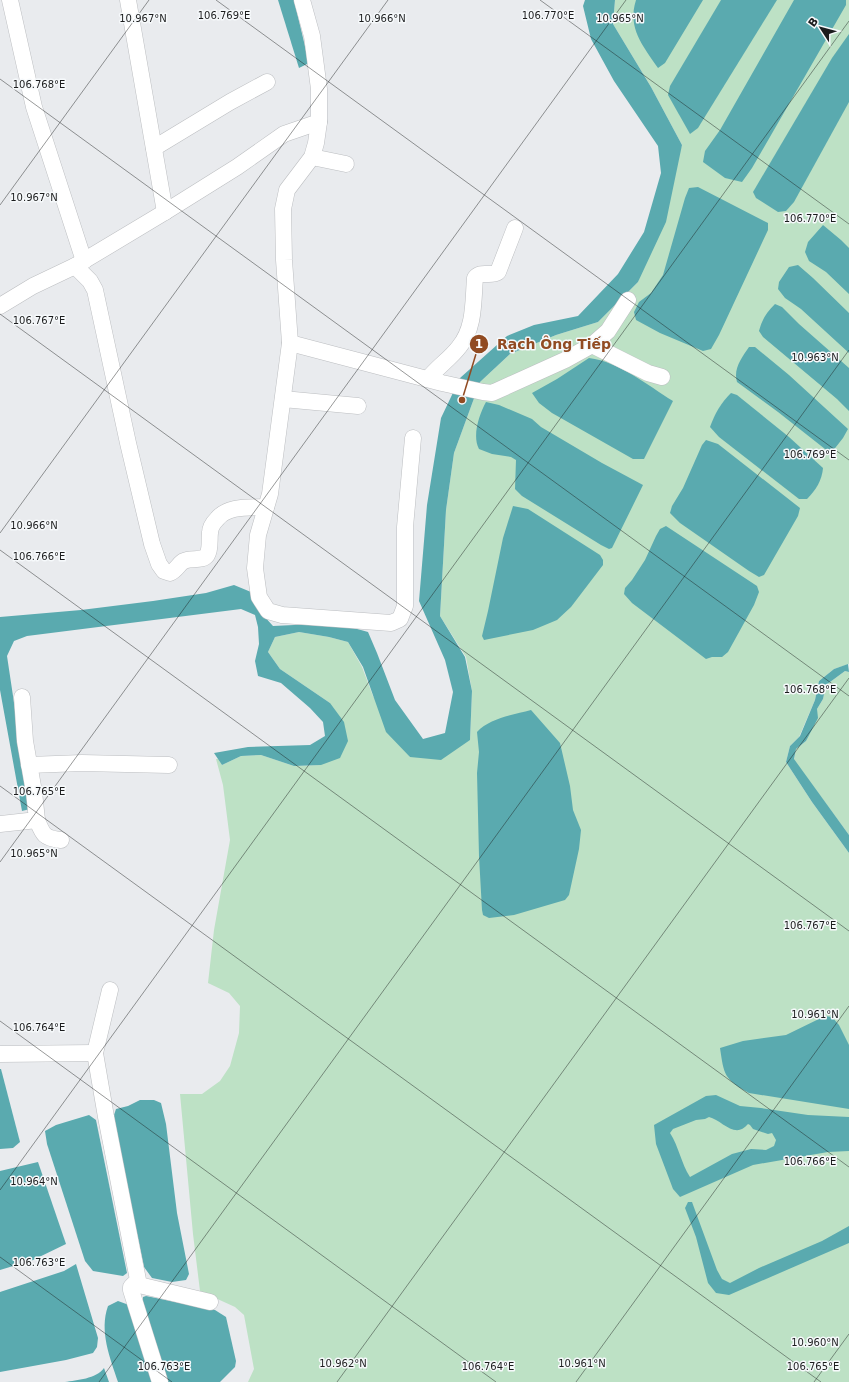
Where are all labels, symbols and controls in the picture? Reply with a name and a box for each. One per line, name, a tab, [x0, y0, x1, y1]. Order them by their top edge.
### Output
north arrow	[801, 8, 841, 48]
text: 106.769°E	[198, 10, 250, 21]
text: 106.770°E	[522, 10, 574, 21]
text: 10.967°N	[119, 13, 167, 24]
text: 10.966°N	[358, 13, 406, 24]
text: 10.965°N	[596, 13, 644, 24]
text: B	[806, 15, 821, 30]
text: 106.768°E	[13, 79, 65, 90]
text: 10.967°N	[10, 192, 58, 203]
text: 106.770°E	[784, 213, 836, 224]
text: 106.767°E	[13, 315, 65, 326]
callout: Rạch Ông Tiếp	[469, 331, 619, 357]
text: Rạch Ông Tiếp	[497, 335, 611, 352]
text: 1	[475, 337, 483, 351]
text: 10.963°N	[791, 352, 839, 363]
text: 106.769°E	[784, 449, 836, 460]
text: 10.966°N	[10, 520, 58, 531]
text: 106.766°E	[13, 551, 65, 562]
text: 106.768°E	[784, 684, 836, 695]
text: 106.765°E	[13, 786, 65, 797]
text: 10.965°N	[10, 848, 58, 859]
text: 106.767°E	[784, 920, 836, 931]
text: 10.961°N	[791, 1009, 839, 1020]
text: 106.764°E	[13, 1022, 65, 1033]
text: 106.766°E	[784, 1156, 836, 1167]
text: 10.964°N	[10, 1176, 58, 1187]
text: 106.763°E	[13, 1257, 65, 1268]
text: 10.960°N	[791, 1337, 839, 1348]
text: 10.962°N	[319, 1358, 367, 1369]
text: 10.961°N	[558, 1358, 606, 1369]
text: 106.763°E	[138, 1361, 190, 1372]
text: 106.764°E	[462, 1361, 514, 1372]
text: 106.765°E	[787, 1361, 839, 1372]

